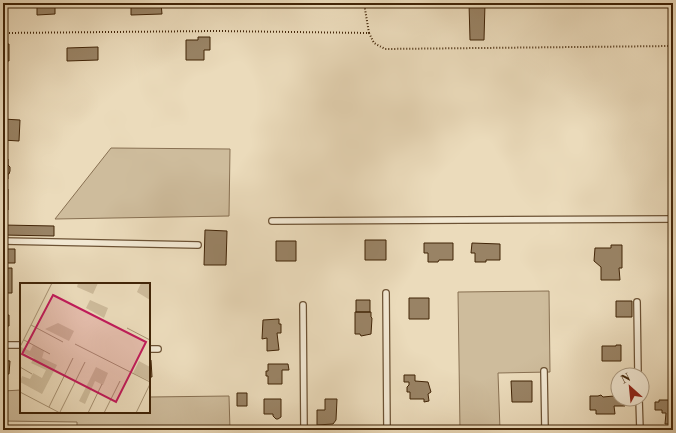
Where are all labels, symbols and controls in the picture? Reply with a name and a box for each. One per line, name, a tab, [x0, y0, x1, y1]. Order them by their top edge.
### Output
inset map	[20, 283, 150, 413]
north arrow	[610, 367, 650, 407]
text: N	[619, 371, 633, 387]

